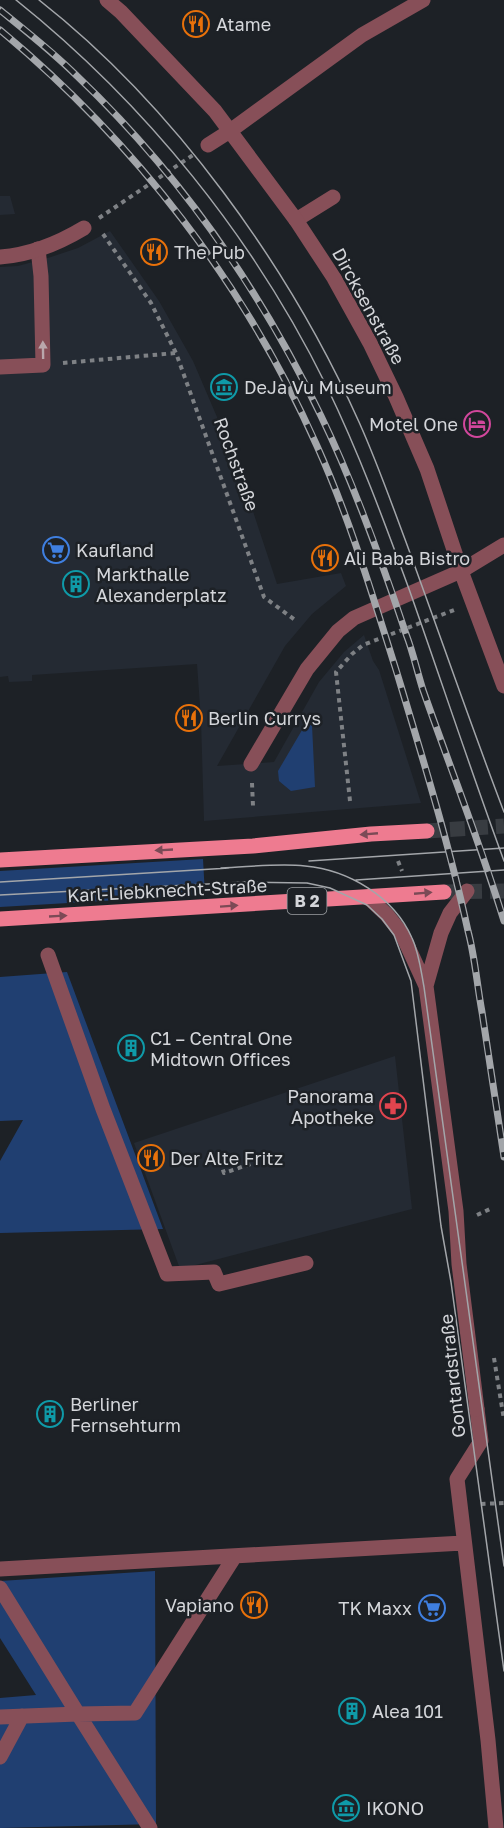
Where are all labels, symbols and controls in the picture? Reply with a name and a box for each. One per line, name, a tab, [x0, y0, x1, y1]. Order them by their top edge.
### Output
restaurant icon: Atame	[181, 9, 211, 39]
place label: Atame	[216, 13, 271, 35]
restaurant icon: The Pub	[139, 237, 169, 267]
place label: The Pub	[174, 241, 245, 263]
street label: Dircksenstraße	[328, 244, 410, 368]
one-way arrow	[38, 340, 47, 359]
museum icon: DeJa Vu Museum	[209, 372, 239, 402]
place label: DeJa Vu Museum	[244, 376, 392, 398]
hotel icon: Motel One	[462, 409, 492, 439]
place label: Motel One	[369, 413, 458, 435]
street label: Rochstraße	[210, 414, 264, 514]
supermarket icon: Kaufland	[41, 535, 71, 565]
place label: Kaufland	[76, 539, 154, 561]
restaurant icon: Ali Baba Bistro	[310, 543, 340, 573]
place label: Ali Baba Bistro	[344, 547, 470, 569]
place label: Markthalle Alexanderplatz	[96, 563, 226, 606]
building icon: Markthalle Alexanderplatz	[61, 569, 91, 599]
restaurant icon: Berlin Currys	[174, 703, 204, 733]
place label: Berlin Currys	[208, 707, 321, 729]
one-way arrow	[359, 830, 378, 839]
one-way arrow	[154, 846, 173, 855]
street label: Karl-Liebknecht-Straße	[66, 874, 268, 906]
road number: B 2	[288, 888, 326, 914]
one-way arrow	[414, 888, 433, 898]
one-way arrow	[219, 901, 238, 910]
one-way arrow	[49, 911, 68, 920]
place label: C1 – Central One Midtown Offices	[150, 1027, 292, 1070]
building icon: C1 – Central One Midtown Offices	[116, 1033, 146, 1063]
place label: Panorama Apotheke	[287, 1085, 374, 1128]
pharmacy icon: Panorama Apotheke	[378, 1091, 408, 1121]
restaurant icon: Der Alte Fritz	[136, 1143, 166, 1173]
place label: Der Alte Fritz	[170, 1147, 283, 1169]
street label: Gontardstraße	[435, 1313, 469, 1439]
place label: Berliner Fernsehturm	[70, 1393, 181, 1436]
building icon: Berliner Fernsehturm	[35, 1399, 65, 1429]
restaurant icon: Vapiano	[239, 1590, 269, 1620]
supermarket icon: TK Maxx	[417, 1593, 447, 1623]
place label: Vapiano	[165, 1594, 234, 1616]
place label: TK Maxx	[338, 1597, 412, 1619]
building icon: Alea 101	[337, 1696, 367, 1726]
place label: Alea 101	[372, 1700, 443, 1722]
museum icon: IKONO	[331, 1793, 361, 1823]
place label: IKONO	[366, 1797, 424, 1819]

